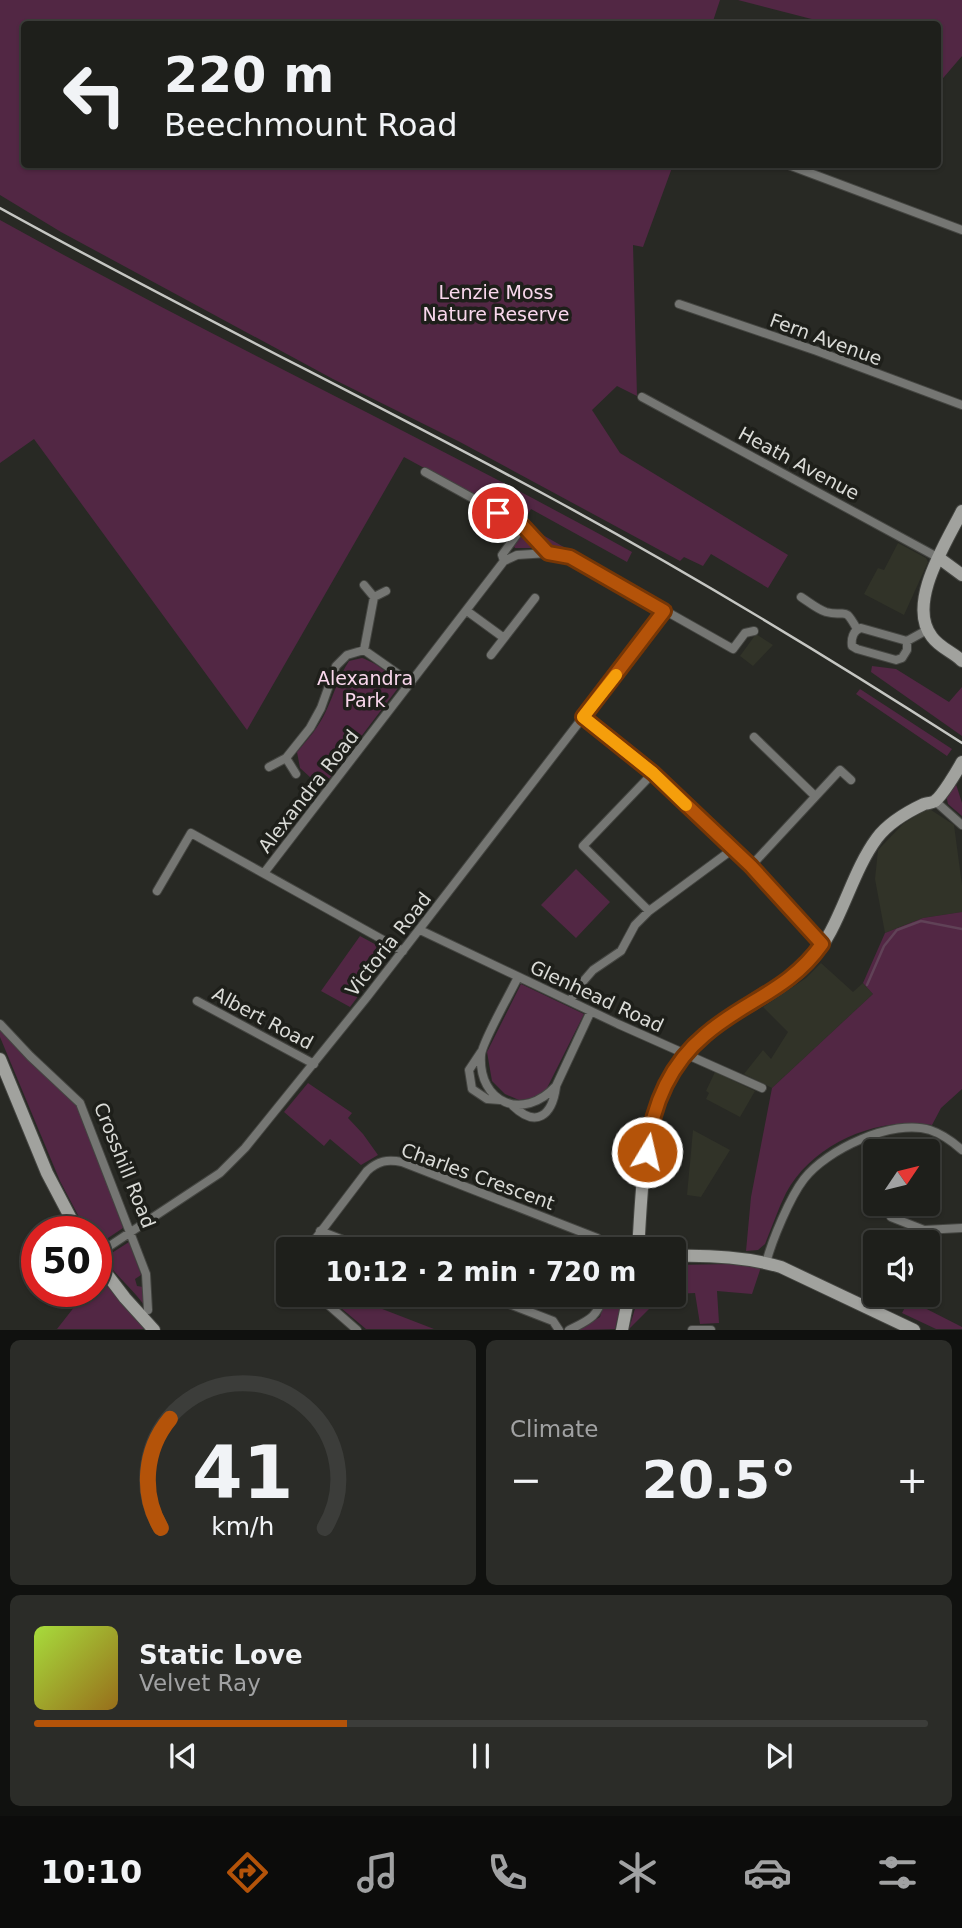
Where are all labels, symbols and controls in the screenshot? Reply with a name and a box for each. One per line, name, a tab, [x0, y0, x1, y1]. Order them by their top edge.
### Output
text: 220 m	[164, 47, 334, 104]
icon: left	[49, 49, 140, 140]
text: Beechmount Road	[164, 106, 458, 144]
park label: Lenzie Moss Nature Reserve	[423, 281, 569, 325]
street label: Fern Avenue	[767, 309, 885, 369]
street label: Heath Avenue	[735, 422, 863, 504]
pin	[468, 483, 528, 543]
icon: arrive	[479, 494, 517, 532]
park label: Alexandra Park	[317, 667, 413, 711]
street label: Alexandra Road	[253, 725, 363, 857]
street label: Victoria Road	[341, 888, 435, 1000]
street label: Glenhead Road	[527, 955, 667, 1037]
street label: Albert Road	[209, 982, 317, 1054]
street label: Crosshill Road	[90, 1099, 160, 1231]
position arrow	[610, 1115, 684, 1189]
street label: Charles Crescent	[398, 1138, 558, 1214]
north arrow	[863, 1139, 940, 1216]
map controls	[863, 1139, 940, 1307]
speed limit sign: 50	[21, 1216, 112, 1307]
button: sound	[863, 1230, 940, 1307]
text: 10:12 · 2 min · 720 m	[326, 1257, 636, 1287]
text: Climate	[510, 1416, 599, 1442]
text: 41	[192, 1431, 294, 1516]
text: 20.5°	[642, 1450, 796, 1510]
text: −	[510, 1458, 542, 1502]
text: +	[896, 1458, 928, 1502]
text: km/h	[211, 1512, 275, 1541]
text: Static Love	[139, 1640, 303, 1670]
text: Velvet Ray	[139, 1670, 261, 1696]
icon: previous	[164, 1737, 202, 1775]
icon: pause	[462, 1737, 500, 1775]
icon: next	[760, 1737, 798, 1775]
icon: directions	[223, 1848, 272, 1897]
icon: music	[353, 1848, 402, 1897]
icon: phone	[483, 1848, 532, 1897]
icon: climate	[613, 1848, 662, 1897]
icon: car	[743, 1848, 792, 1897]
icon: filters	[873, 1848, 922, 1897]
text: 10:10	[40, 1853, 142, 1891]

